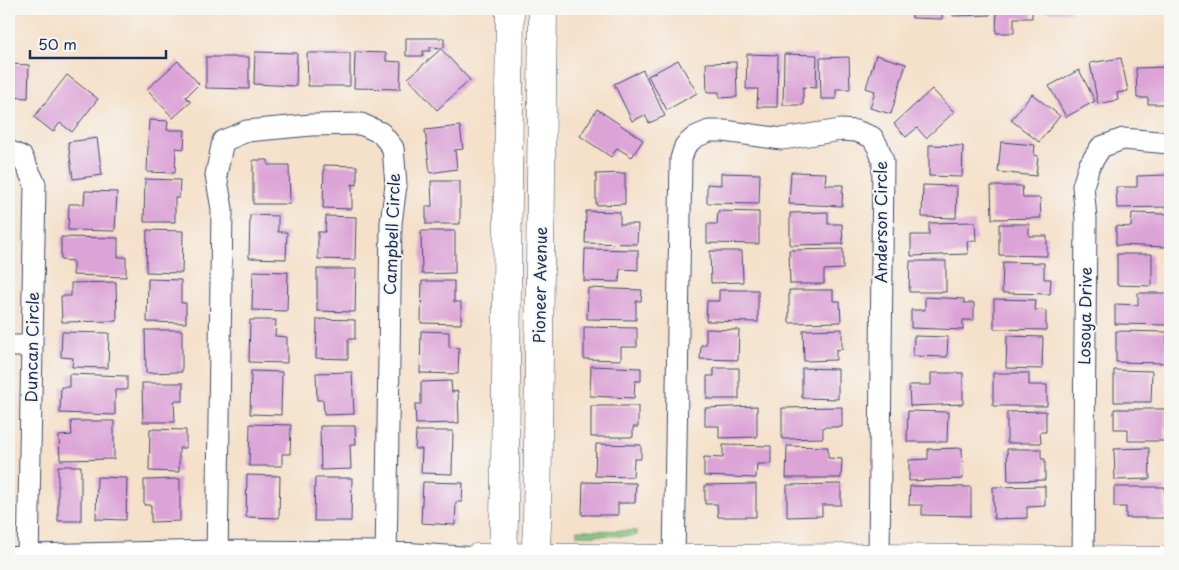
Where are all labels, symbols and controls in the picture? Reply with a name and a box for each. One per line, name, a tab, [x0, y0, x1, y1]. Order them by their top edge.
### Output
scale bar	[30, 28, 166, 60]
text: 50 m	[38, 32, 77, 55]
street label: Anderson Circle	[868, 161, 892, 283]
street label: Campbell Circle	[377, 173, 405, 295]
street label: Pioneer Avenue	[526, 226, 552, 344]
street label: Losoya Drive	[1071, 267, 1097, 365]
street label: Duncan Circle	[18, 291, 44, 403]

